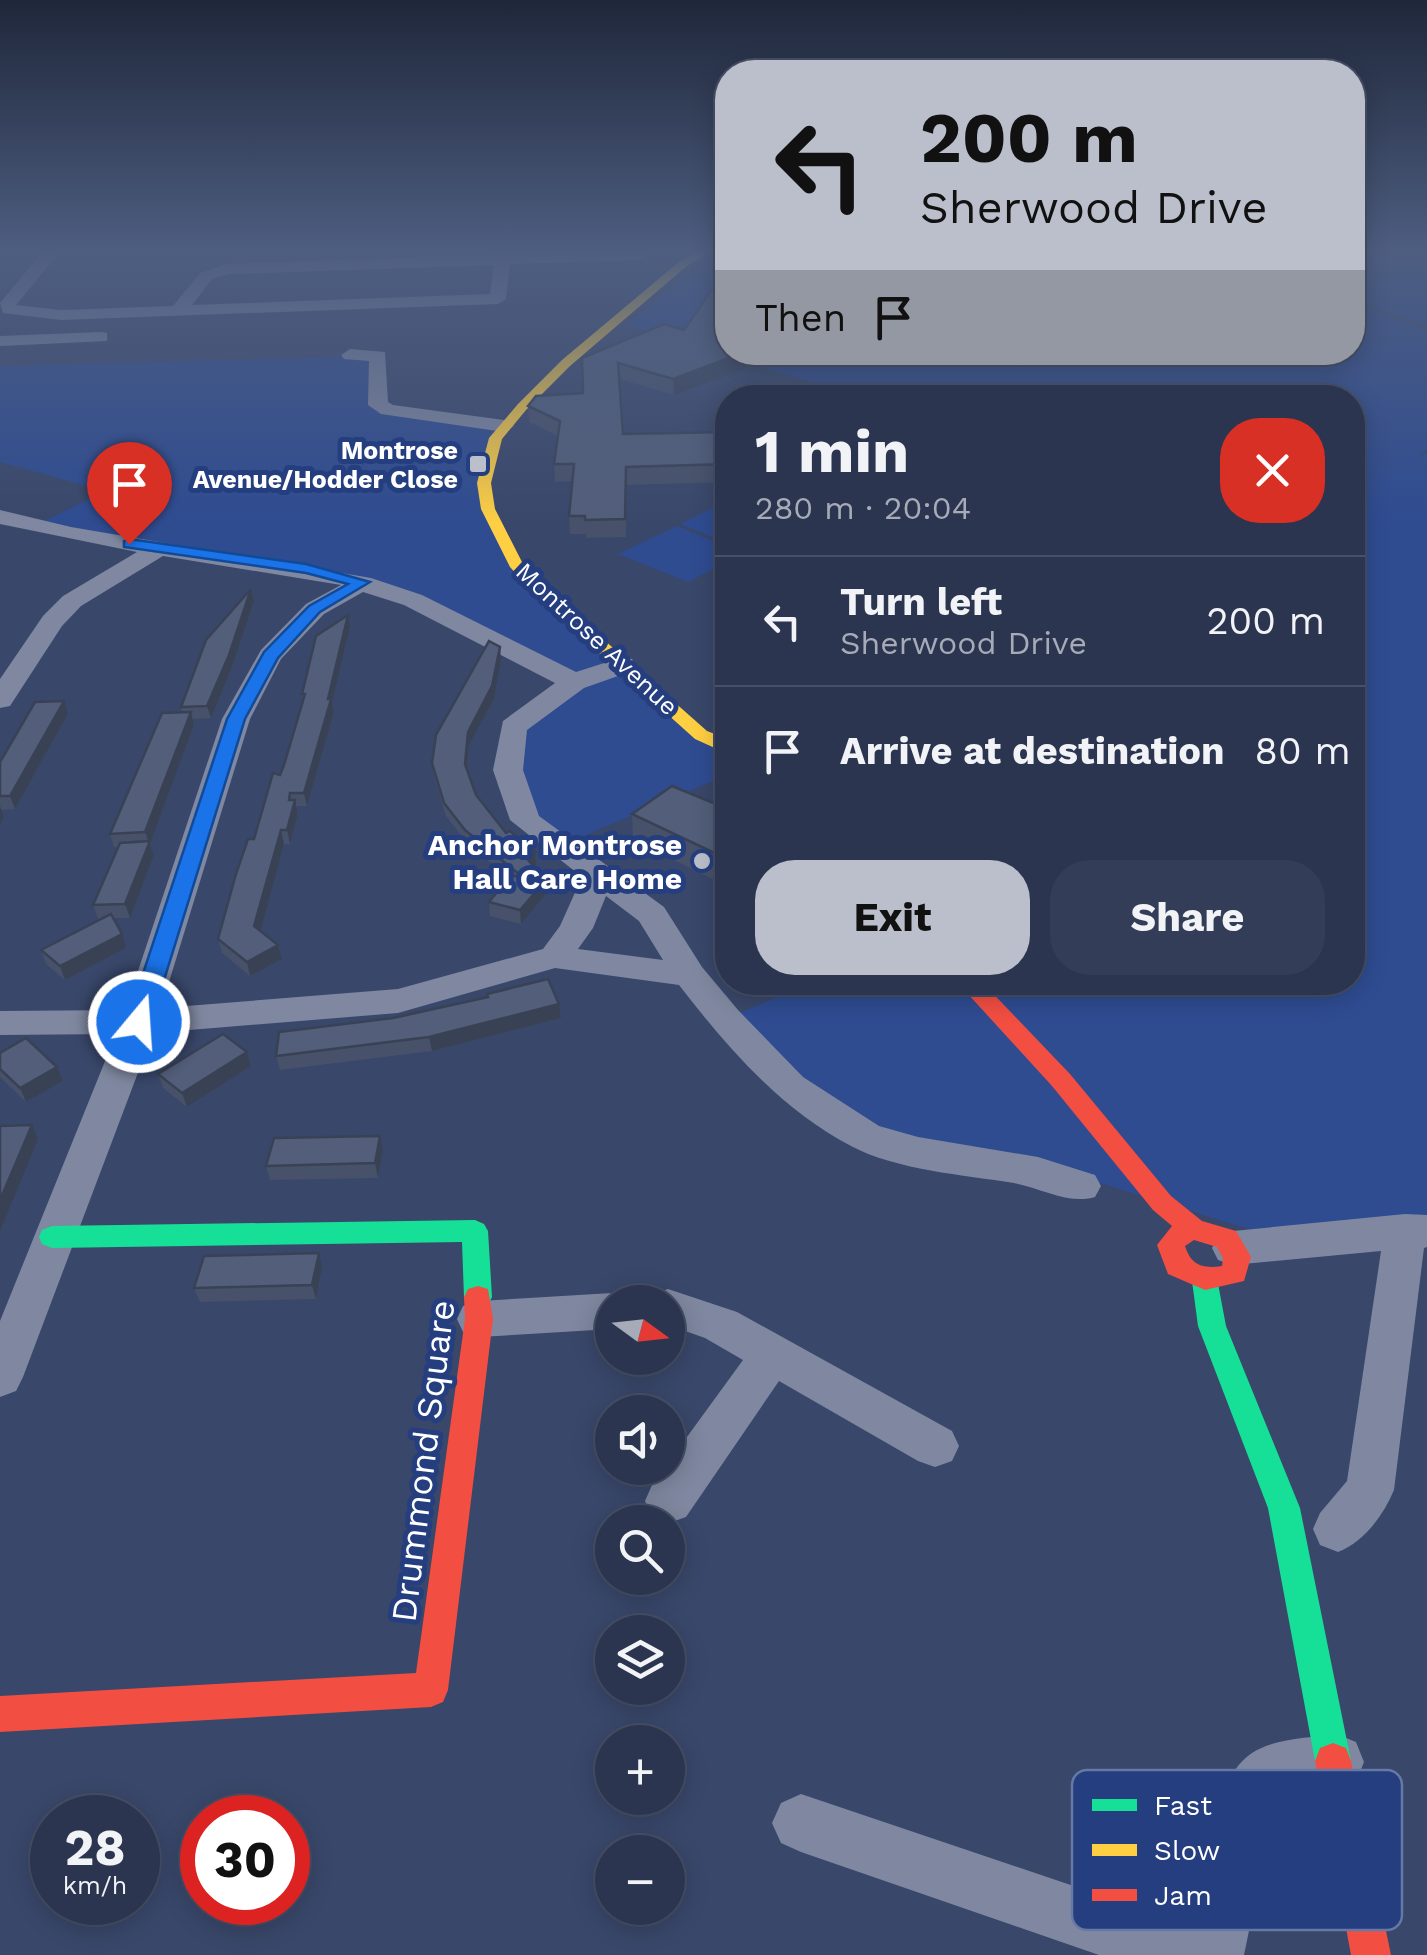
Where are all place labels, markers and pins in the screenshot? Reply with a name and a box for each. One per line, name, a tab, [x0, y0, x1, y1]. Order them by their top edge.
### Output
place label: Montrose Avenue/Hodder Close	[193, 436, 458, 494]
pin	[87, 442, 172, 545]
marker: Montrose Avenue/Hodder Close	[467, 453, 489, 475]
place label: Anchor Montrose Hall Care Home	[428, 827, 682, 896]
marker: Anchor Montrose Hall Care Home	[691, 850, 713, 872]

